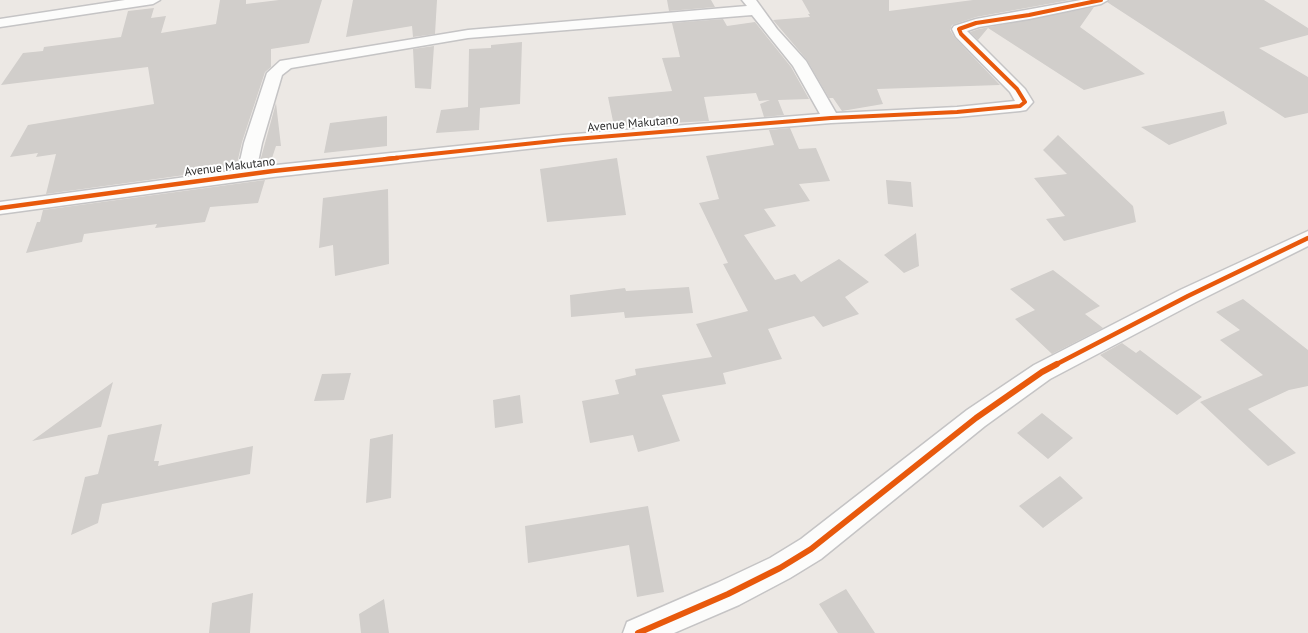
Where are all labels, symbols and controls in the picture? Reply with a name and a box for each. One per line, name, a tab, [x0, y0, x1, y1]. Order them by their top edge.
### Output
street label: Avenue Makutano	[587, 113, 679, 135]
street label: Avenue Makutano	[184, 154, 276, 180]

